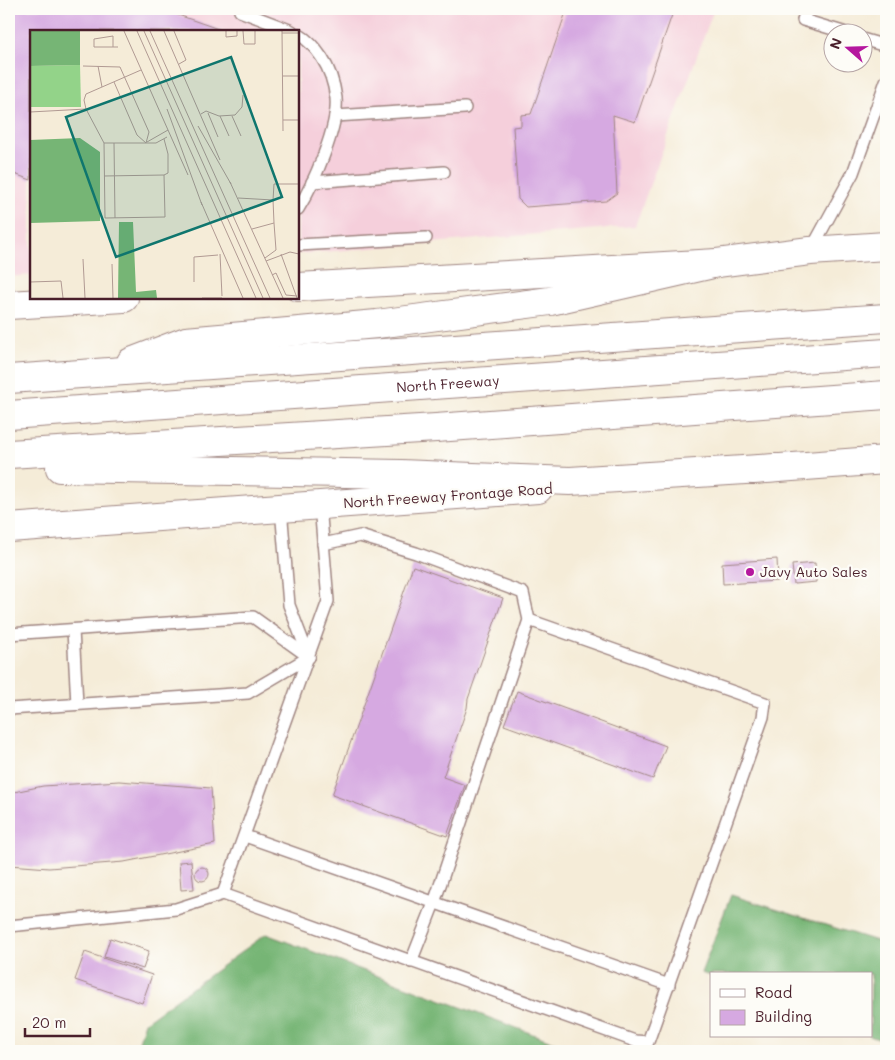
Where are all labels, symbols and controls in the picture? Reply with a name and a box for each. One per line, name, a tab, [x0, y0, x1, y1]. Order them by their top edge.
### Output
north arrow	[822, 22, 872, 72]
inset map	[30, 30, 299, 299]
text: N	[825, 35, 846, 52]
street label: North Freeway	[396, 370, 500, 397]
street label: North Freeway Frontage Road	[343, 479, 553, 512]
place label: Javy Auto Sales	[760, 562, 867, 581]
marker: Javy Auto Sales	[744, 566, 756, 578]
legend	[710, 972, 872, 1038]
text: Road	[755, 982, 792, 1002]
scale bar	[25, 1005, 90, 1037]
text: Building	[755, 1006, 812, 1026]
text: 20 m	[32, 1012, 66, 1032]

